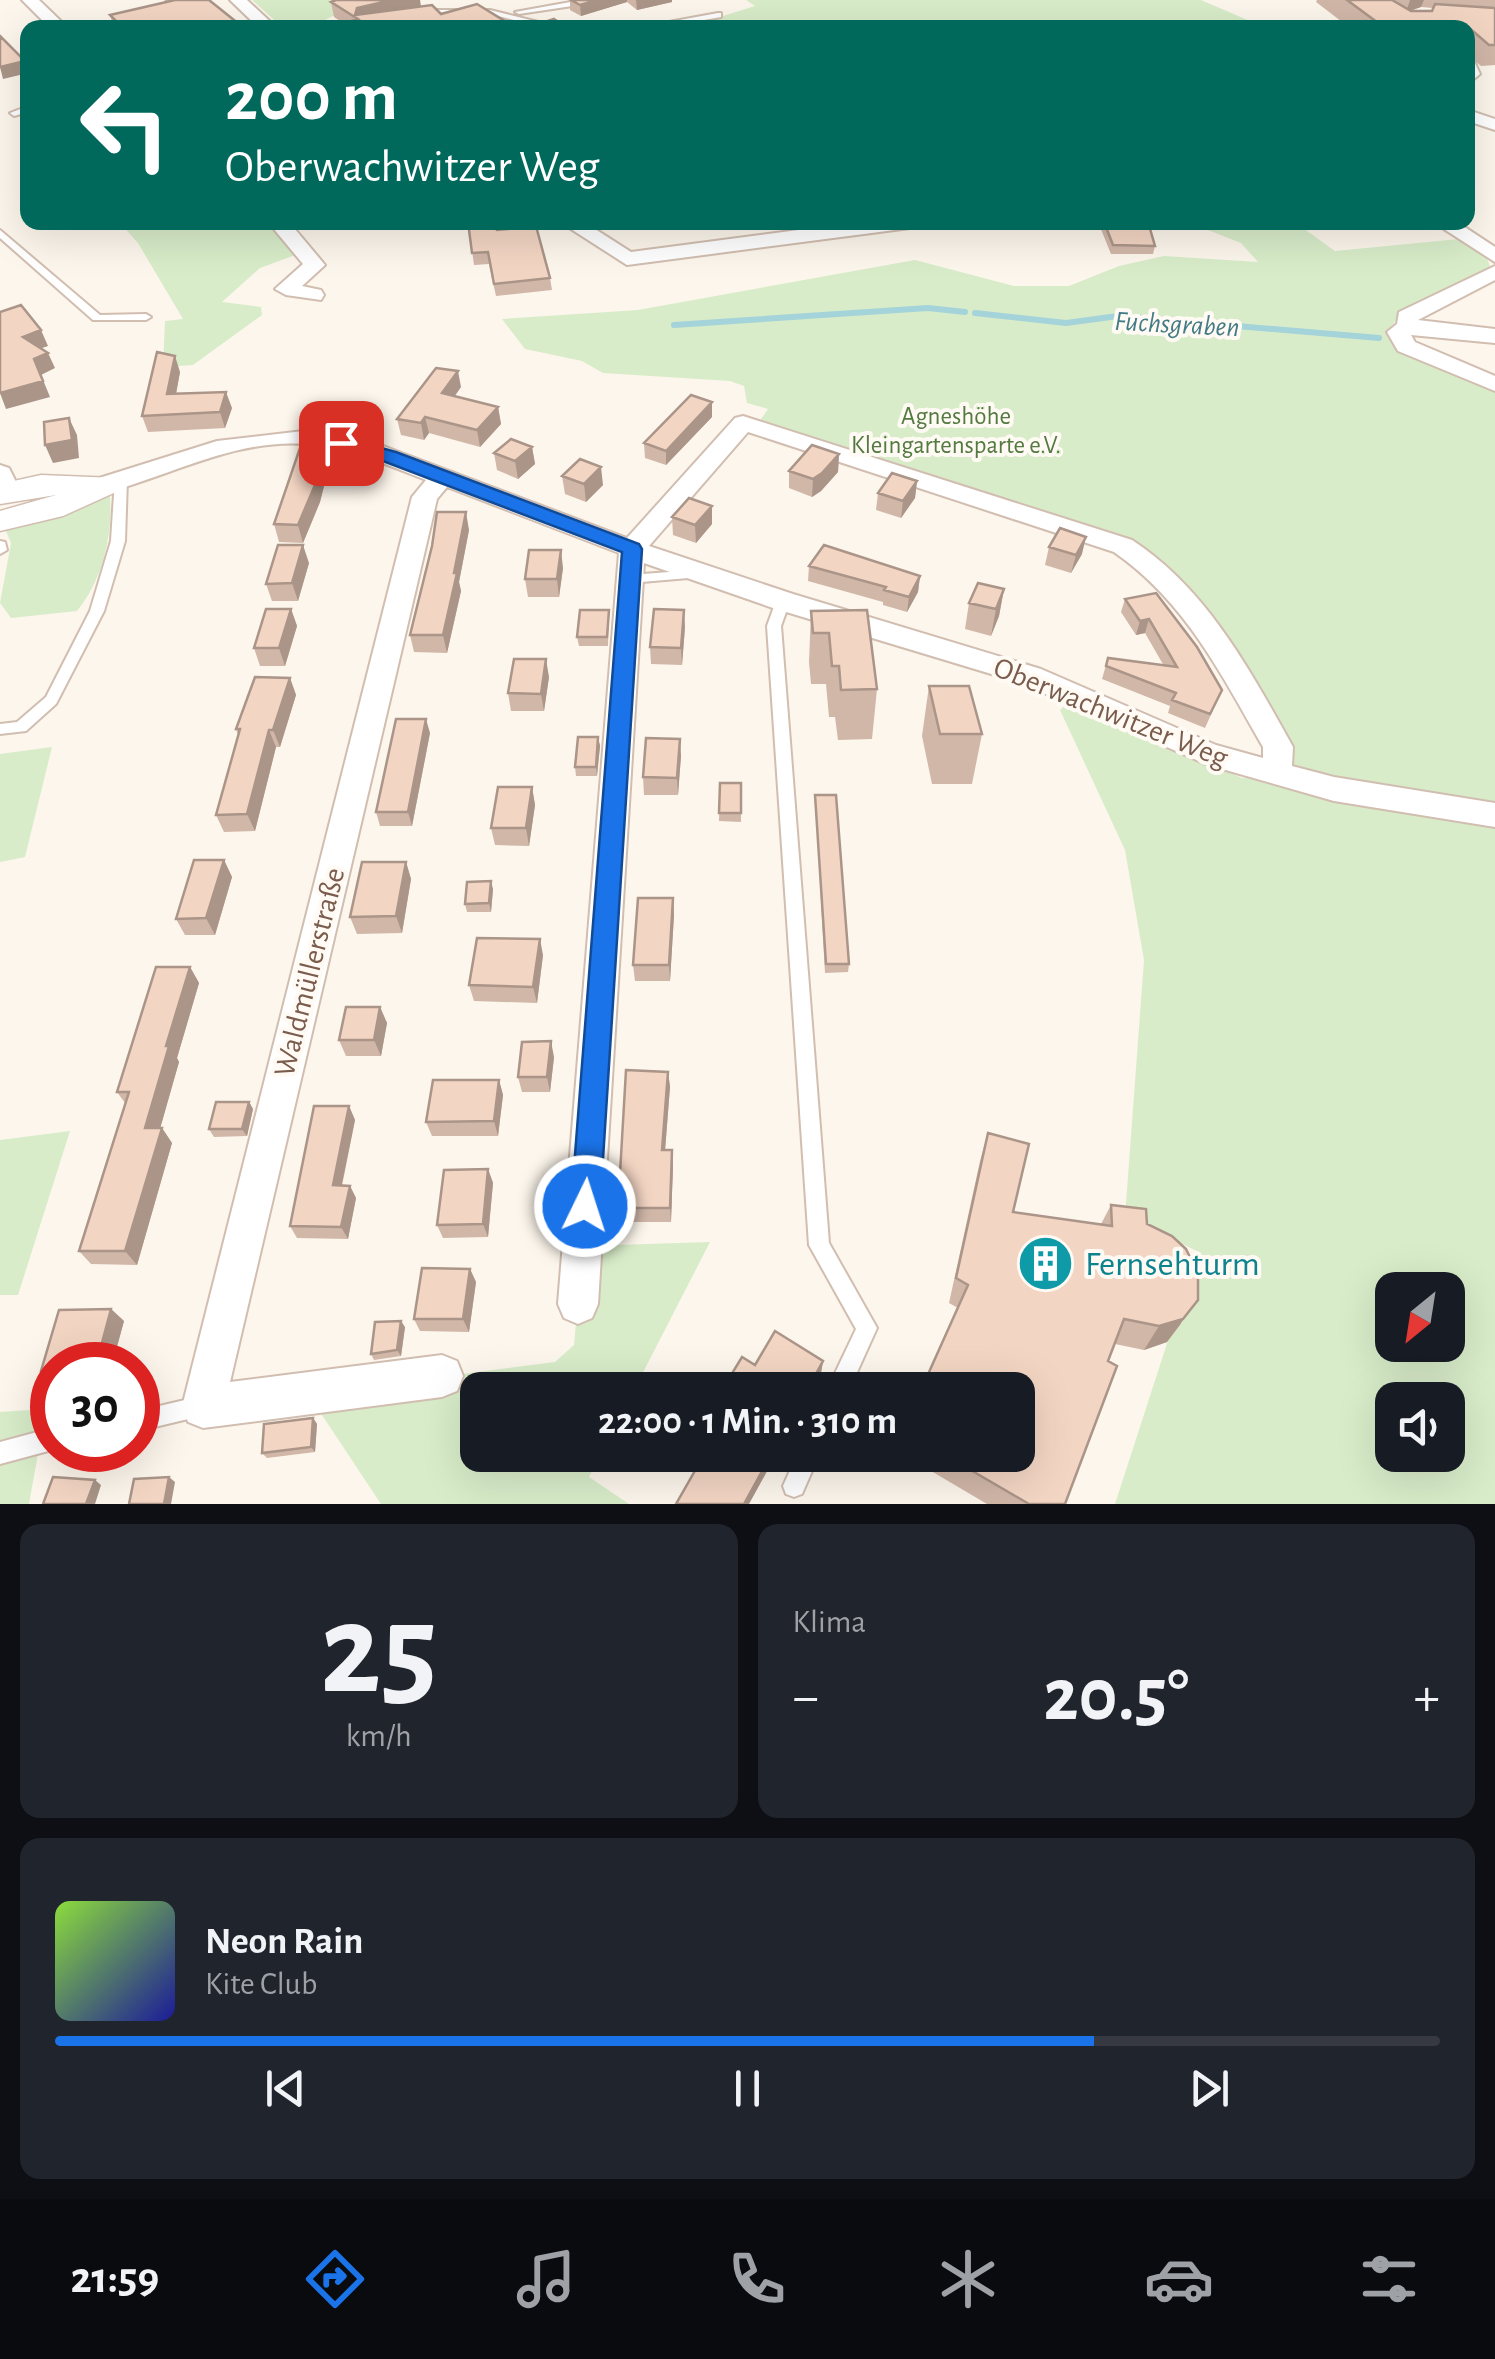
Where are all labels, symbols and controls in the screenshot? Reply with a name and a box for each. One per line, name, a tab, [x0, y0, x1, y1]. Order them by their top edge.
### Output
icon: left	[60, 60, 190, 190]
text: 200 m	[225, 63, 398, 133]
text: Oberwachwitzer Weg	[225, 145, 599, 190]
water label: Fuchsgraben	[1114, 308, 1240, 342]
pin	[299, 401, 384, 486]
park label: Agneshöhe Kleingartensparte e.V.	[851, 404, 1061, 458]
icon: arrive	[314, 416, 369, 471]
street label: Oberwachwitzer Weg	[989, 652, 1232, 774]
street label: Waldmüllerstraße	[270, 865, 350, 1080]
position arrow	[533, 1154, 637, 1258]
building icon: Fernsehturm	[1016, 1233, 1076, 1293]
place label: Fernsehturm	[1085, 1247, 1260, 1282]
north arrow	[1375, 1272, 1465, 1362]
map controls	[1375, 1272, 1465, 1472]
speed limit sign: 30	[30, 1342, 160, 1472]
button: sound	[1375, 1382, 1465, 1472]
text: 22:00 · 1 Min. · 310 m	[598, 1403, 897, 1441]
text: 25	[320, 1587, 437, 1717]
text: Klima	[793, 1606, 866, 1638]
text: 20.5°	[1043, 1659, 1189, 1734]
text: −	[793, 1670, 819, 1725]
text: +	[1414, 1670, 1440, 1725]
text: km/h	[346, 1720, 412, 1752]
text: Neon Rain	[205, 1923, 363, 1961]
text: Kite Club	[205, 1968, 317, 2000]
icon: previous	[258, 2061, 313, 2116]
icon: pause	[720, 2061, 775, 2116]
icon: next	[1182, 2061, 1237, 2116]
icon: directions	[300, 2244, 370, 2314]
icon: music	[511, 2244, 581, 2314]
icon: phone	[722, 2244, 792, 2314]
icon: climate	[933, 2244, 1003, 2314]
icon: car	[1144, 2244, 1214, 2314]
icon: filters	[1354, 2244, 1424, 2314]
text: 21:59	[70, 2256, 159, 2301]

